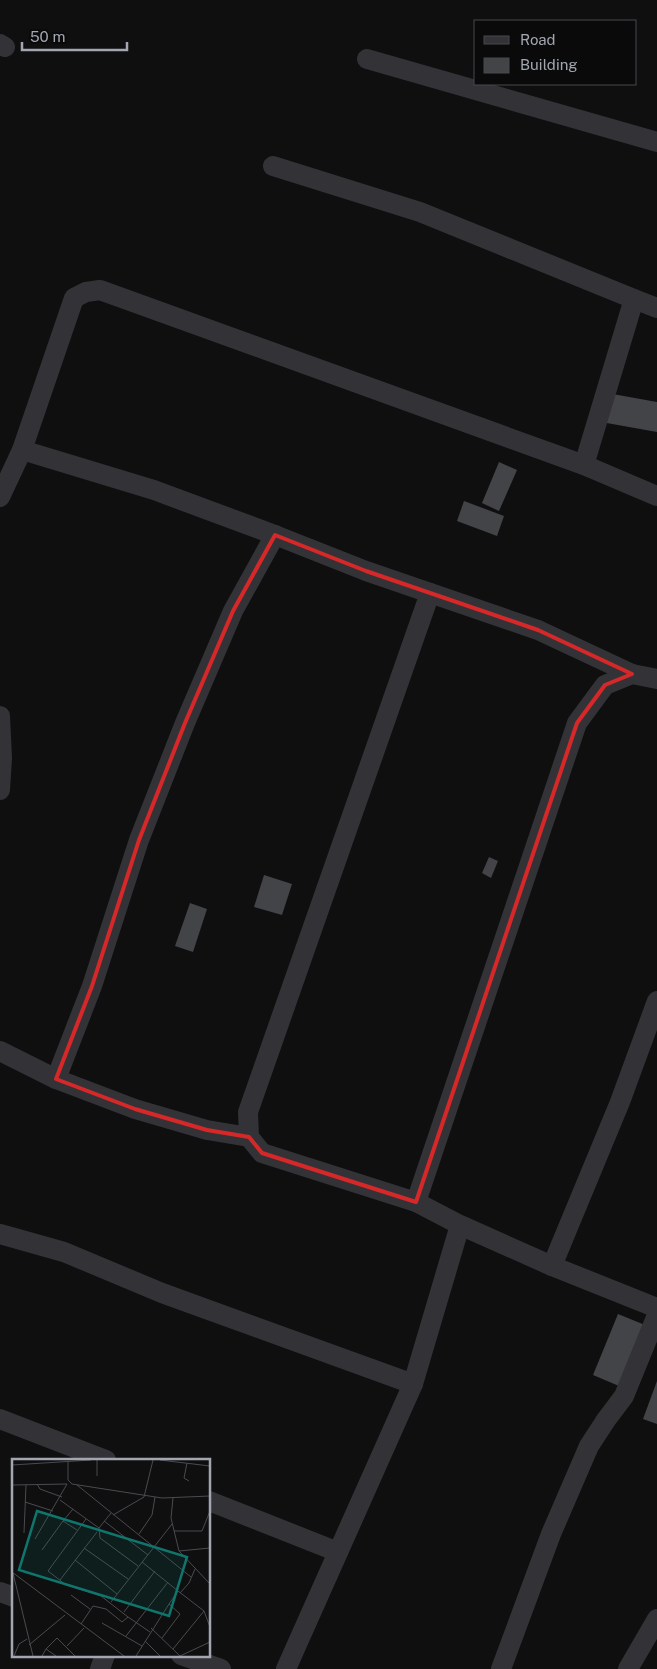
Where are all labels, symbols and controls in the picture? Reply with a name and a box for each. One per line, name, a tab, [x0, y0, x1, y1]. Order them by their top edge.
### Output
scale bar	[22, 20, 128, 52]
legend	[474, 20, 637, 85]
text: 50 m	[30, 28, 65, 45]
text: Road	[520, 31, 556, 48]
text: Building	[520, 56, 578, 73]
inset map	[12, 1459, 210, 1656]

